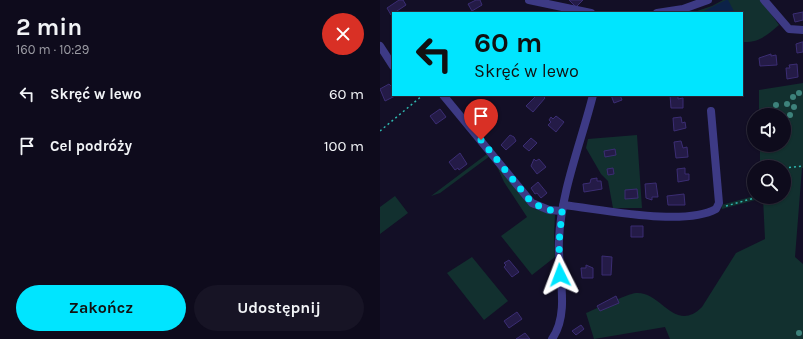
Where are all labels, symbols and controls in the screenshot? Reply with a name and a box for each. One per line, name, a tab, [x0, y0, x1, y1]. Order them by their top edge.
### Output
text: 2 min	[16, 13, 82, 41]
button: close	[322, 13, 364, 55]
text: 60 m	[474, 26, 542, 59]
icon: left	[408, 28, 460, 80]
text: 160 m · 10:29	[16, 42, 89, 57]
text: Skręć w lewo	[474, 60, 579, 82]
icon: left	[16, 83, 38, 105]
text: Skręć w lewo	[50, 85, 142, 103]
text: 60 m	[329, 85, 364, 103]
pin	[464, 99, 498, 140]
icon: arrive	[470, 105, 492, 127]
map controls	[747, 108, 791, 204]
button: sound	[747, 108, 791, 152]
icon: arrive	[16, 135, 38, 157]
text: Cel podróży	[50, 137, 132, 155]
text: 100 m	[324, 137, 364, 155]
button: search	[747, 160, 791, 204]
position arrow	[539, 254, 581, 296]
button: Zakończ	[16, 285, 186, 331]
button: Udostępnij	[194, 285, 364, 331]

